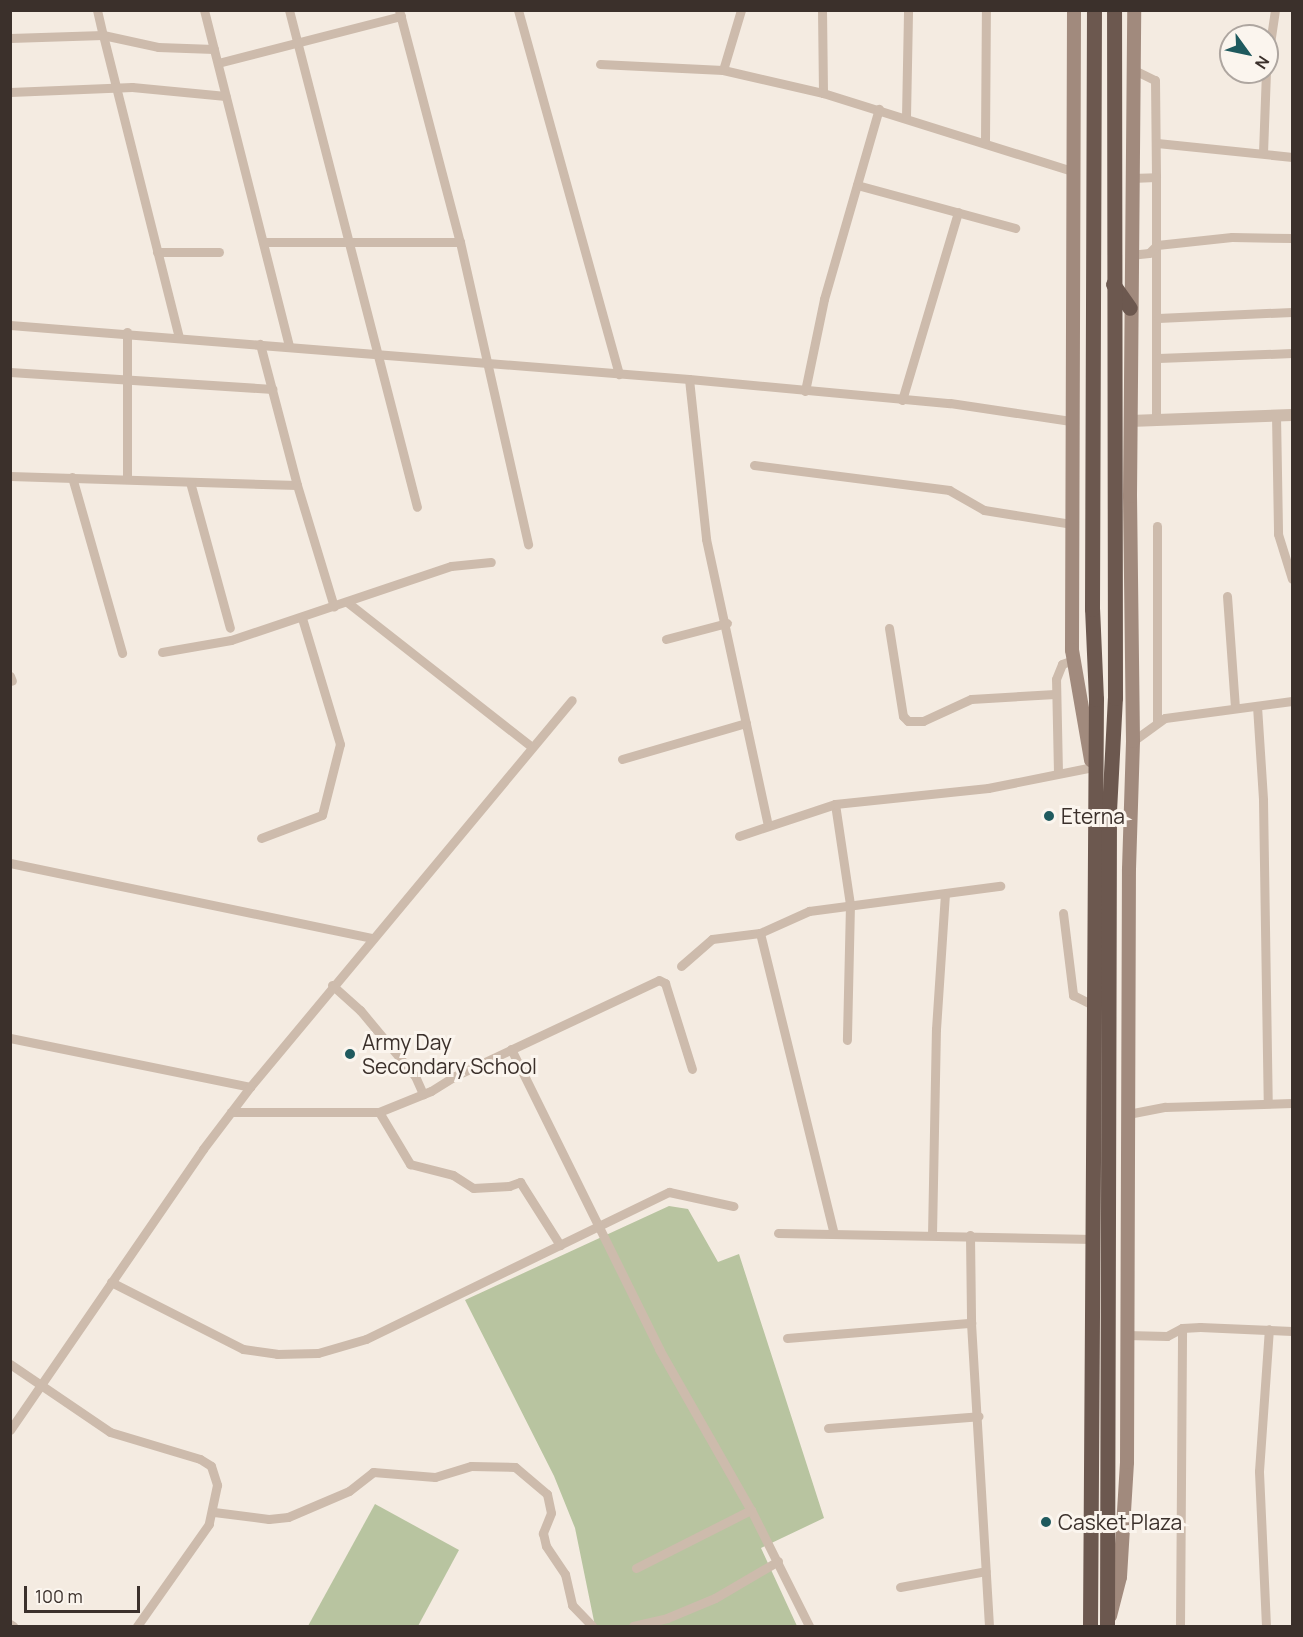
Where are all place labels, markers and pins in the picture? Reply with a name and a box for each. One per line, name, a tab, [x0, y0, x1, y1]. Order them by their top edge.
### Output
place label: Eterna	[1061, 803, 1125, 829]
marker: Eterna	[1042, 809, 1056, 823]
place label: Army Day Secondary School	[362, 1029, 537, 1079]
marker: Army Day Secondary School	[343, 1047, 357, 1061]
place label: Casket Plaza	[1058, 1509, 1182, 1535]
marker: Casket Plaza	[1039, 1515, 1053, 1529]

